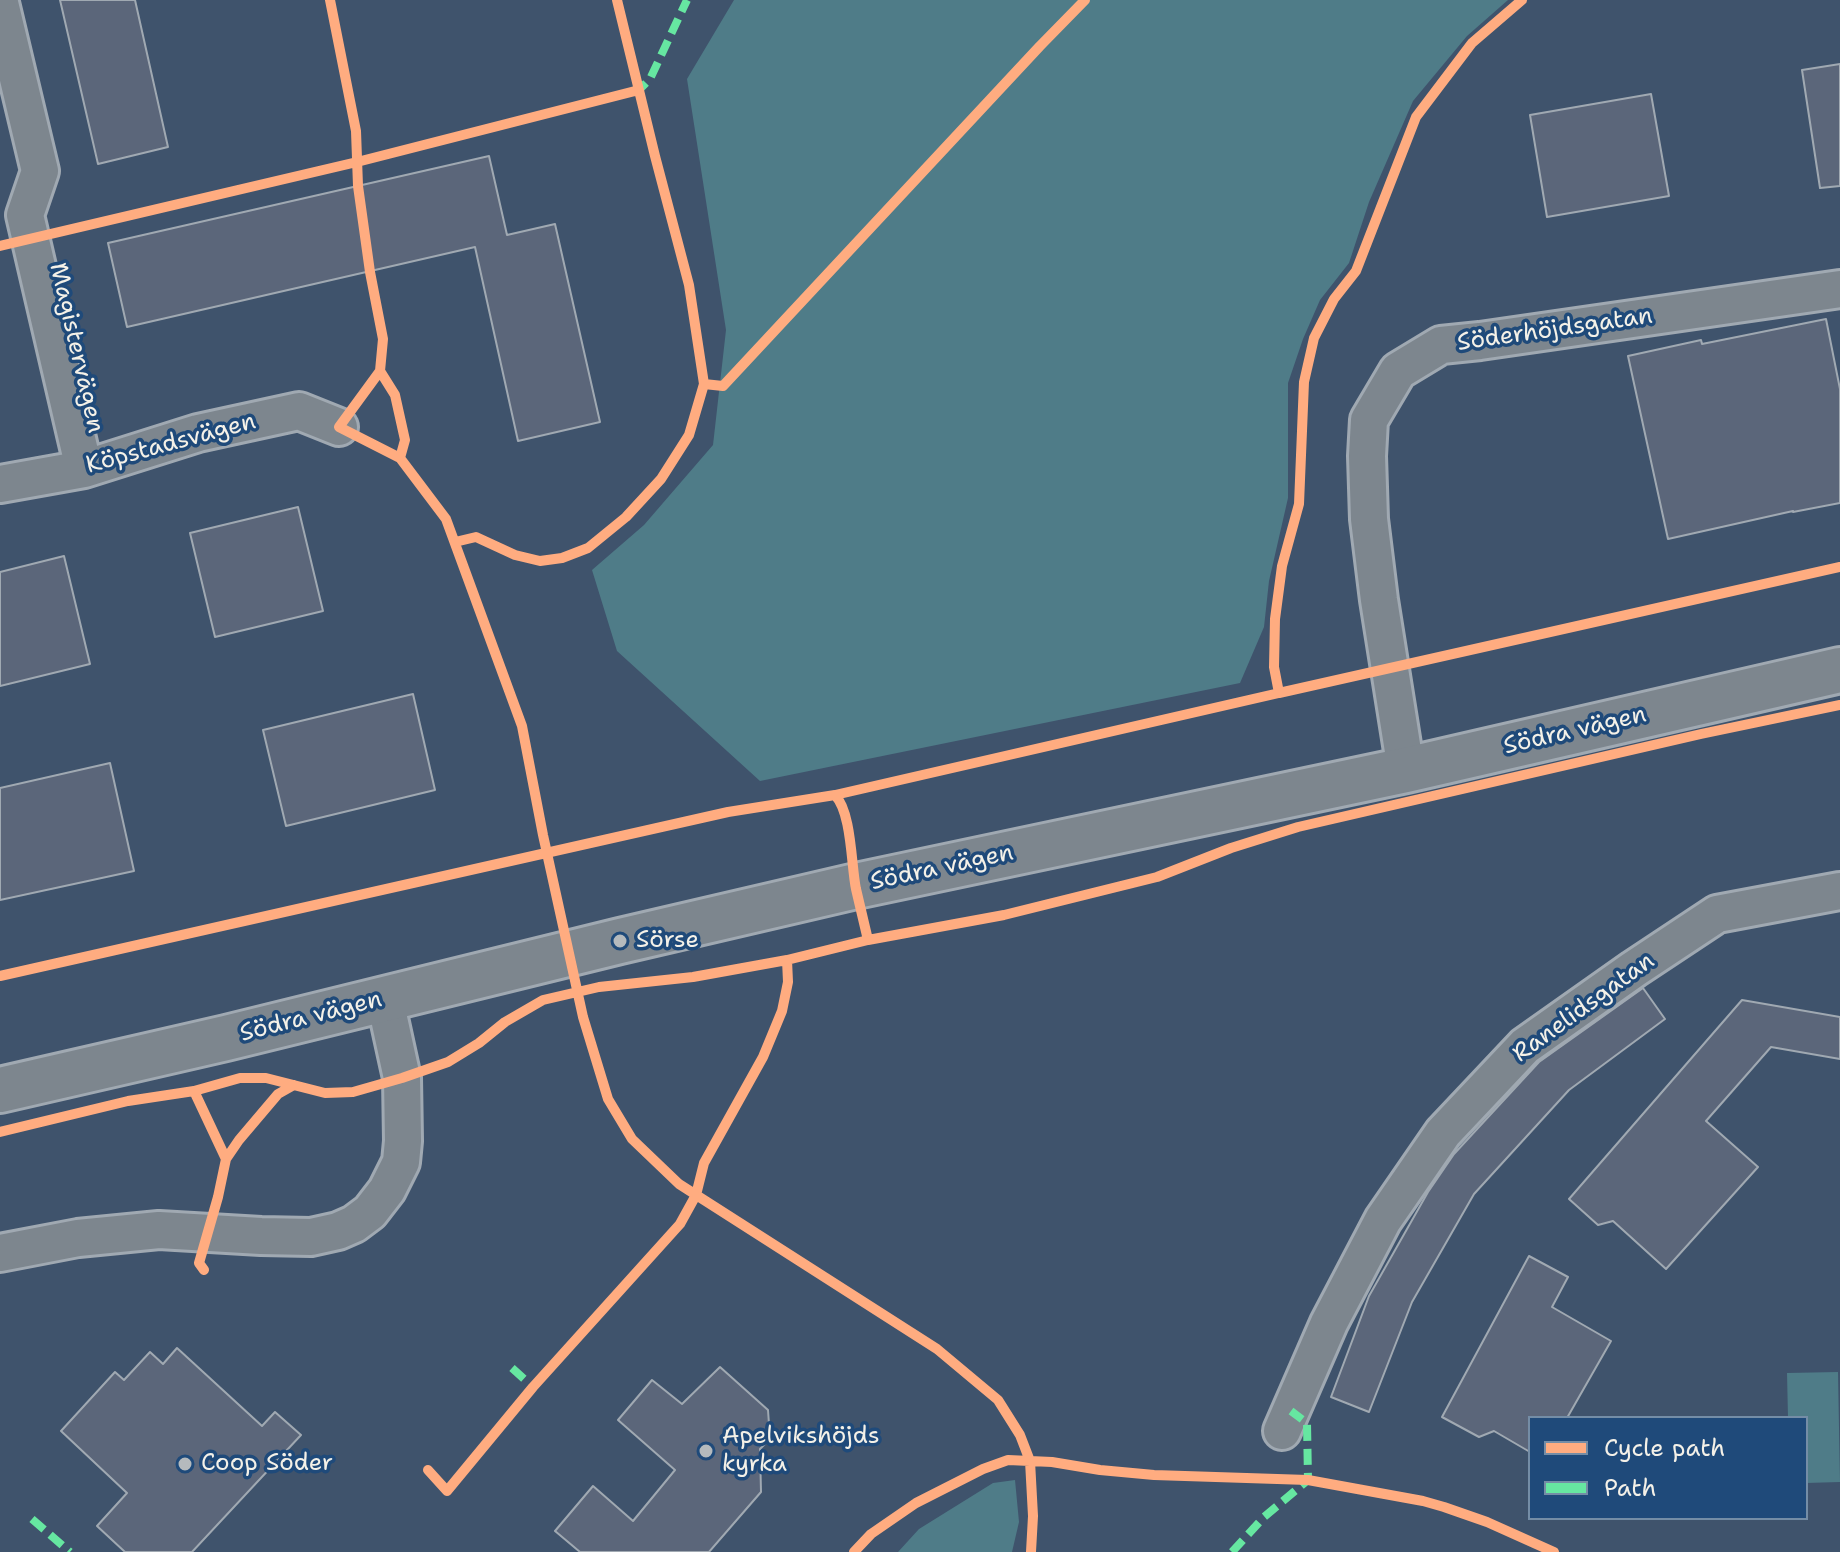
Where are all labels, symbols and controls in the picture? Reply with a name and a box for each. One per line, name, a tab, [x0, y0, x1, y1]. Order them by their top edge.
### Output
street label: Magistervägen	[42, 260, 110, 436]
street label: Söderhöjdsgatan	[1455, 302, 1655, 358]
street label: Köpstadsvägen	[83, 407, 259, 481]
street label: Södra vägen	[1501, 701, 1649, 761]
street label: Södra vägen	[868, 839, 1016, 897]
place label: Sörse	[636, 927, 699, 955]
marker: Sörse	[611, 932, 629, 950]
street label: Ranelidsgatan	[1508, 947, 1660, 1069]
street label: Södra vägen	[237, 985, 385, 1049]
legend	[1528, 1416, 1808, 1520]
place label: Apelvikshöjds kyrka	[722, 1423, 880, 1479]
text: Cycle path	[1604, 1432, 1725, 1464]
marker: Apelvikshöjds kyrka	[697, 1442, 715, 1460]
place label: Coop Söder	[201, 1450, 333, 1478]
marker: Coop Söder	[176, 1455, 194, 1473]
text: Path	[1604, 1472, 1656, 1504]

